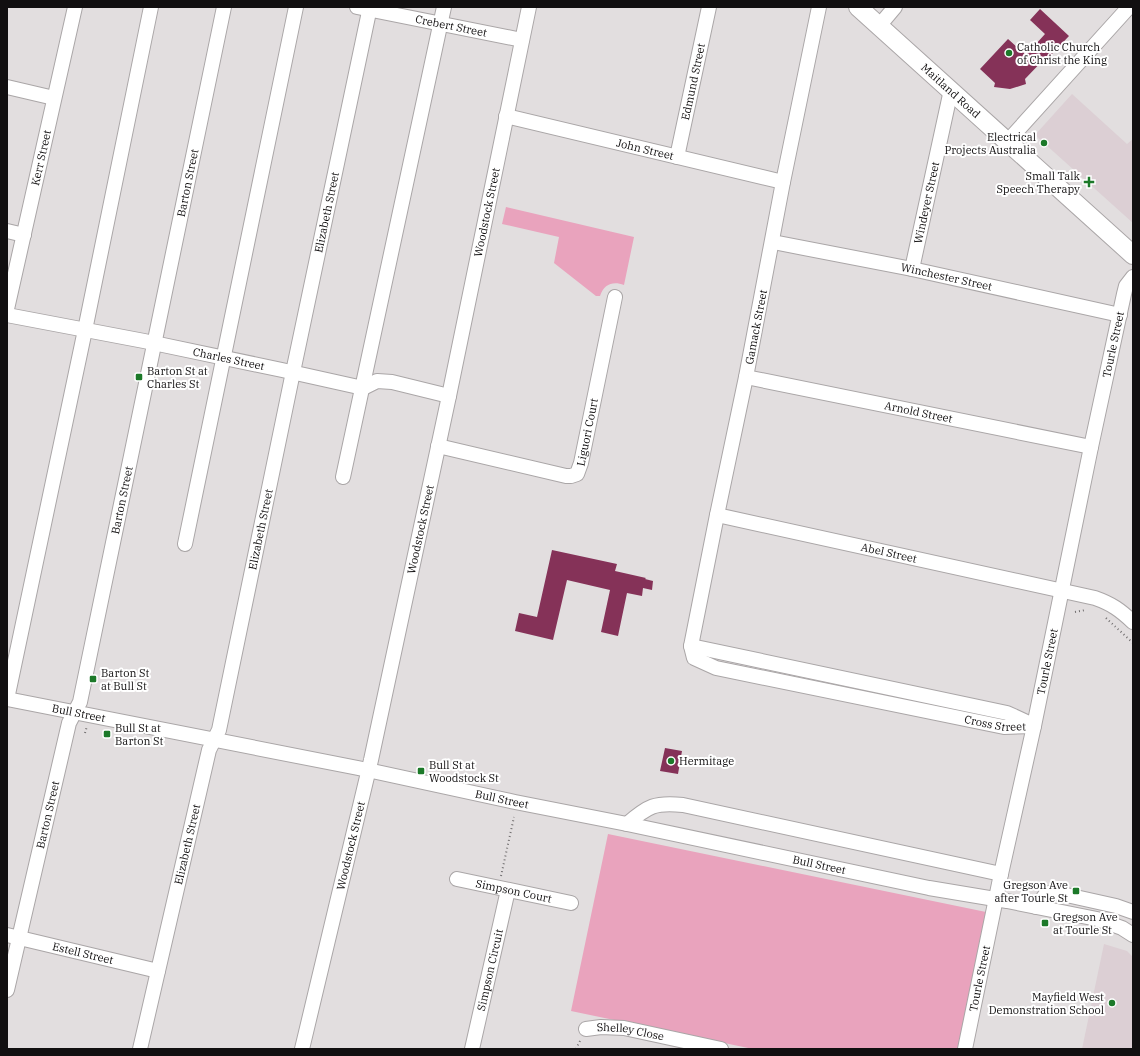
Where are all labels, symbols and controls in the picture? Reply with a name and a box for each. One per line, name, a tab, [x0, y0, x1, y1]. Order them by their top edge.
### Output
street label: Crebert Street	[414, 12, 488, 40]
place label: Catholic Church of Christ the King	[1017, 40, 1107, 67]
street label: Edmund Street	[678, 42, 708, 121]
marker: Catholic Church of Christ the King	[1004, 48, 1014, 58]
street label: Maitland Road	[918, 60, 984, 121]
street label: Kerr Street	[28, 128, 54, 187]
place label: Electrical Projects Australia	[944, 130, 1036, 157]
street label: John Street	[615, 136, 675, 163]
marker: Electrical Projects Australia	[1039, 138, 1049, 148]
street label: Barton Street	[174, 148, 201, 218]
street label: Windeyer Street	[911, 160, 942, 245]
street label: Woodstock Street	[471, 166, 503, 258]
place label: Small Talk Speech Therapy	[996, 169, 1081, 196]
street label: Elizabeth Street	[311, 171, 342, 254]
marker: Small Talk Speech Therapy	[1083, 176, 1095, 188]
street label: Winchester Street	[900, 260, 994, 294]
street label: Gamack Street	[742, 288, 770, 366]
street label: Tourle Street	[1099, 310, 1127, 379]
street label: Charles Street	[192, 344, 266, 373]
place label: Barton St at Charles St	[147, 364, 208, 391]
marker: Barton St at Charles St	[134, 372, 144, 382]
street label: Liguori Court	[574, 397, 601, 467]
street label: Arnold Street	[883, 398, 954, 426]
street label: Barton Street	[108, 465, 136, 535]
street label: Woodstock Street	[404, 483, 437, 575]
street label: Elizabeth Street	[245, 488, 276, 571]
street label: Abel Street	[860, 540, 918, 566]
street label: Tourle Street	[1034, 627, 1061, 696]
place label: Barton St at Bull St	[101, 666, 149, 693]
marker: Barton St at Bull St	[88, 674, 98, 684]
street label: Bull Street	[51, 701, 107, 725]
street label: Cross Street	[963, 712, 1026, 734]
place label: Bull St at Barton St	[115, 721, 163, 748]
marker: Bull St at Barton St	[102, 729, 112, 739]
place label: Hermitage	[679, 754, 734, 768]
marker: Hermitage	[666, 756, 676, 766]
place label: Bull St at Woodstock St	[429, 758, 499, 785]
marker: Bull St at Woodstock St	[416, 766, 426, 776]
street label: Barton Street	[33, 779, 62, 850]
street label: Bull Street	[474, 787, 530, 812]
street label: Woodstock Street	[333, 800, 368, 891]
street label: Elizabeth Street	[171, 803, 203, 886]
street label: Bull Street	[791, 852, 847, 877]
street label: Simpson Court	[474, 876, 553, 906]
place label: Gregson Ave after Tourle St	[994, 878, 1068, 905]
marker: Gregson Ave after Tourle St	[1071, 886, 1081, 896]
place label: Gregson Ave at Tourle St	[1053, 910, 1118, 937]
marker: Gregson Ave at Tourle St	[1040, 918, 1050, 928]
street label: Simpson Circuit	[474, 928, 506, 1012]
street label: Estell Street	[51, 939, 115, 967]
street label: Tourle Street	[966, 944, 993, 1013]
place label: Mayfield West Demonstration School	[989, 990, 1104, 1017]
marker: Mayfield West Demonstration School	[1107, 998, 1117, 1008]
street label: Shelley Close	[596, 1020, 666, 1044]

